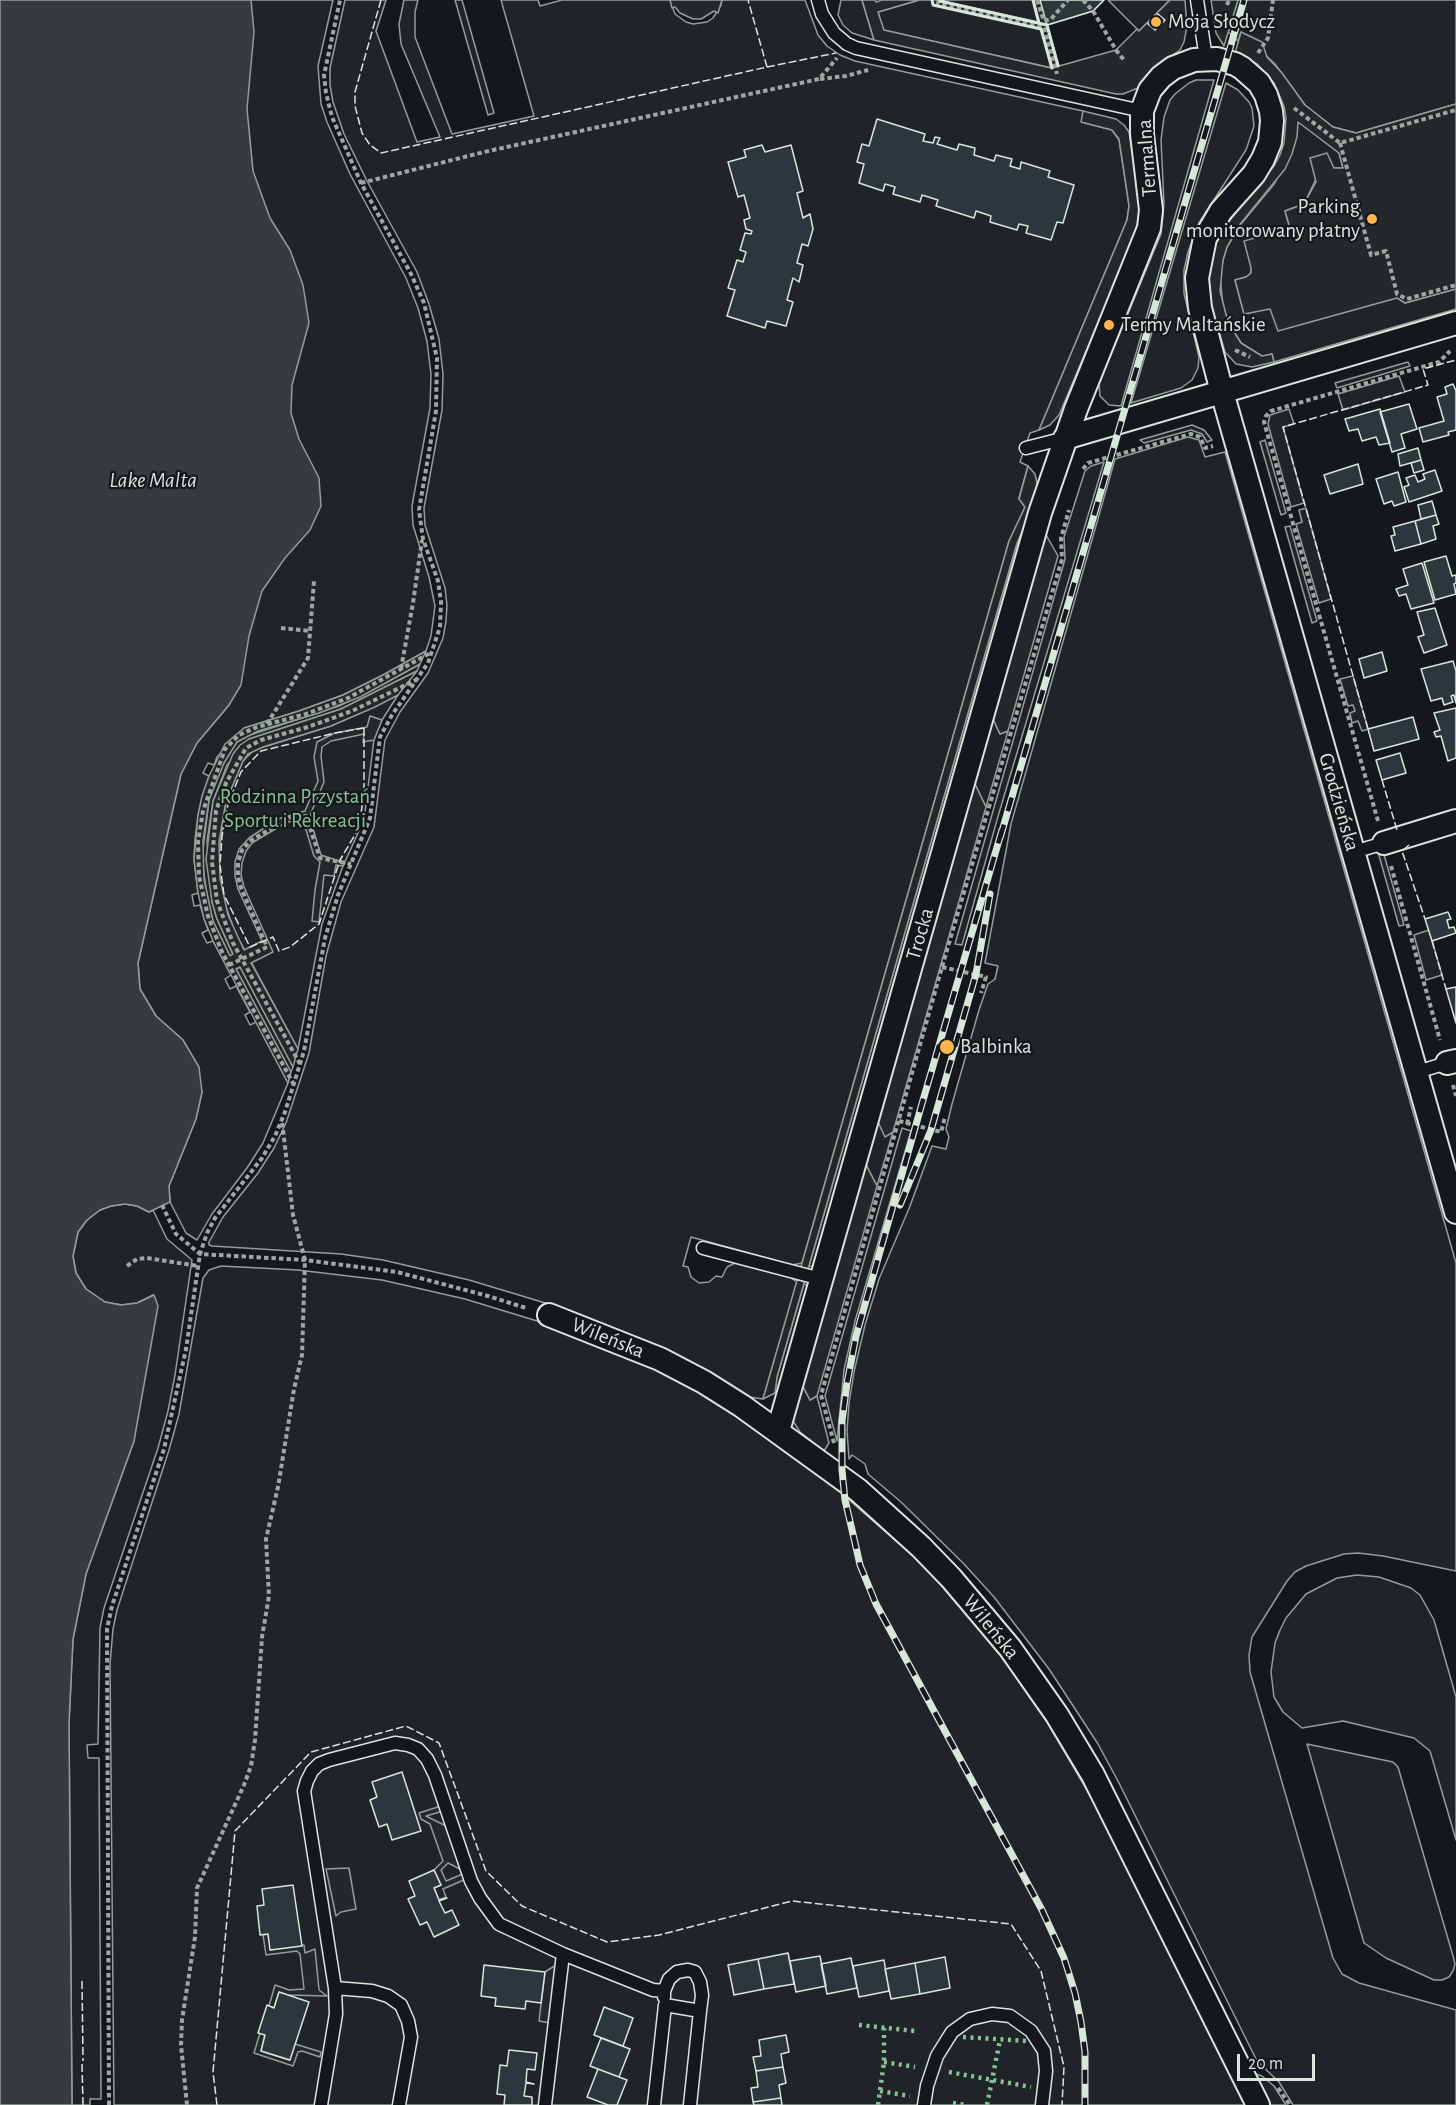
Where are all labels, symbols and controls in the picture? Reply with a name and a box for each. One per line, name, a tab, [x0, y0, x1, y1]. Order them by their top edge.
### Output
place label: Moja Słodycz	[1168, 9, 1275, 35]
marker: Moja Słodycz	[1149, 15, 1163, 29]
street label: Termalna	[1132, 118, 1162, 198]
place label: Parking monitorowany płatny	[1186, 194, 1360, 244]
marker: Parking monitorowany płatny	[1365, 212, 1379, 226]
place label: Termy Maltańskie	[1121, 312, 1266, 338]
marker: Termy Maltańskie	[1102, 318, 1116, 332]
water label: Lake Malta	[109, 467, 197, 493]
street label: Grodzieńska	[1313, 750, 1365, 854]
park label: Rodzinna Przystań Sportu i Rekreacji	[220, 784, 370, 834]
street label: Trocka	[901, 905, 939, 963]
place label: Balbinka	[960, 1034, 1032, 1060]
marker: Balbinka	[938, 1038, 956, 1056]
street label: Wileńska	[568, 1312, 648, 1364]
street label: Wileńska	[957, 1589, 1025, 1665]
scale bar	[1240, 2042, 1318, 2080]
text: 20 m	[1248, 2055, 1283, 2073]

